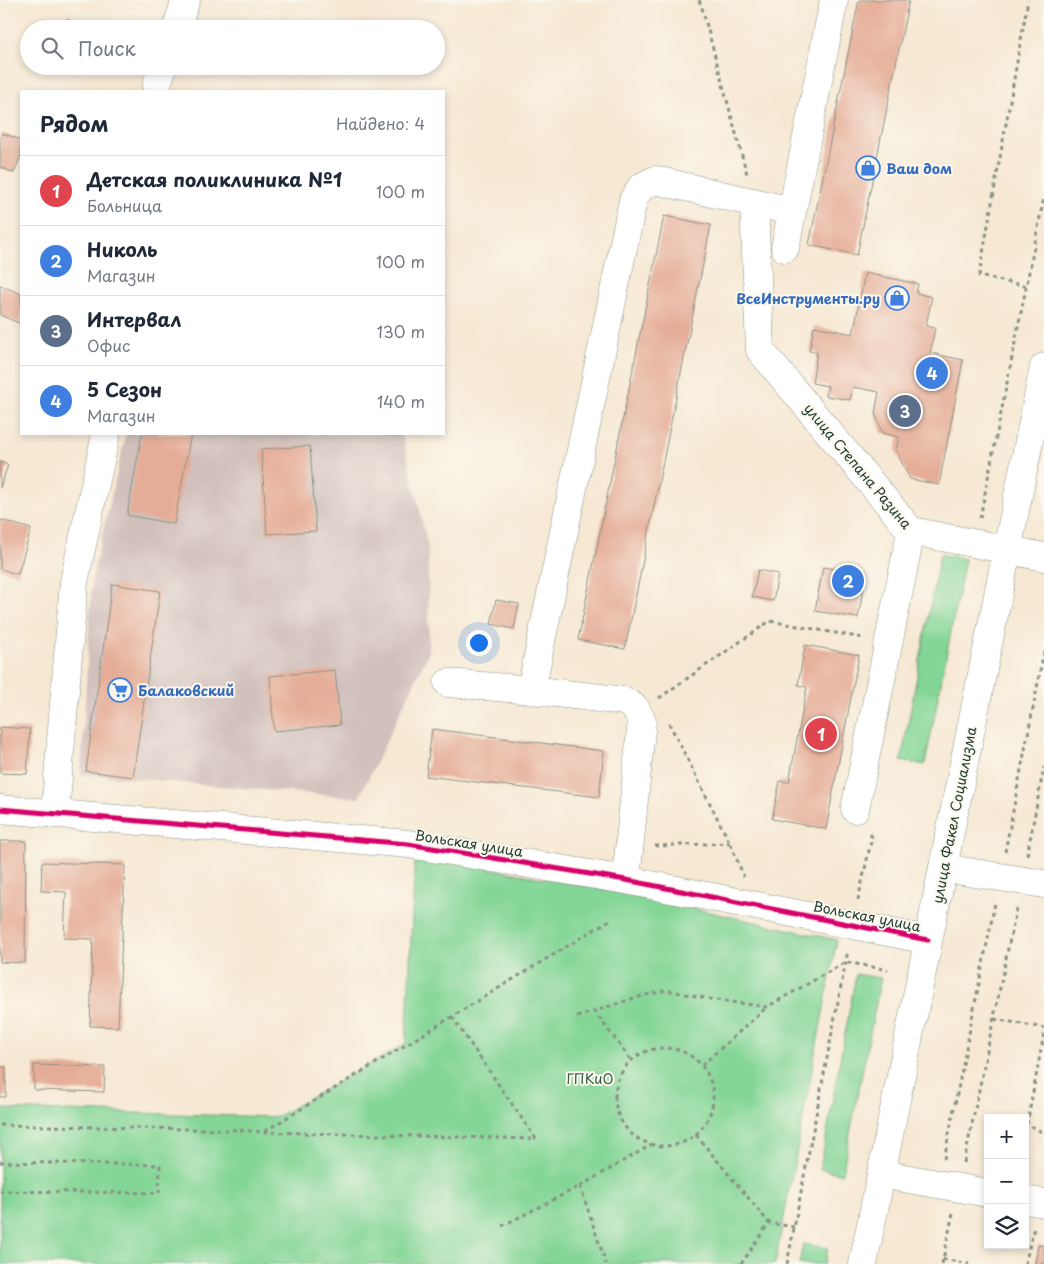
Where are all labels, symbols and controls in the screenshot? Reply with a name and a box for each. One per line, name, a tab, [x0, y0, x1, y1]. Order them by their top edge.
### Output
search box	[20, 20, 445, 75]
icon: search	[38, 34, 66, 62]
text: Поиск	[78, 34, 136, 62]
text: Рядом	[40, 107, 108, 139]
text: Найдено: 4	[336, 111, 425, 135]
shop icon: Ваш дом	[855, 155, 881, 181]
place label: Ваш дом	[886, 158, 952, 179]
text: Детская поликлиника №1	[87, 165, 342, 193]
text: 1	[52, 179, 60, 203]
text: 100 m	[376, 179, 425, 203]
text: Больница	[87, 193, 162, 217]
text: Николь	[87, 235, 158, 263]
text: 2	[50, 249, 62, 273]
text: 100 m	[376, 249, 425, 273]
text: Магазин	[87, 263, 156, 287]
shop icon: ВсеИнструменты.ру	[884, 285, 910, 311]
place label: ВсеИнструменты.ру	[736, 288, 880, 309]
text: Интервал	[87, 305, 181, 333]
text: 3	[51, 319, 61, 343]
text: 130 m	[377, 319, 425, 343]
text: Офис	[87, 333, 130, 357]
pin: 4	[916, 354, 948, 392]
text: 5 Сезон	[87, 375, 162, 403]
text: 4	[51, 389, 61, 413]
text: 140 m	[377, 389, 425, 413]
pin: 3	[889, 392, 921, 430]
street label: улица Степана Разина	[799, 399, 917, 534]
text: Магазин	[87, 403, 156, 427]
pin: 2	[832, 562, 864, 600]
your location	[466, 630, 492, 656]
supermarket icon: Балаковский	[107, 677, 133, 703]
place label: Балаковский	[138, 680, 234, 701]
pin: 1	[805, 715, 837, 753]
street label: улица Факел Социализма	[927, 724, 982, 905]
street label: Вольская улица	[413, 824, 525, 862]
street label: Вольская улица	[811, 895, 923, 937]
park label: ГПКиО	[566, 1068, 614, 1089]
map controls	[984, 1114, 1029, 1249]
button: +	[984, 1114, 1029, 1159]
button: −	[984, 1159, 1029, 1204]
button: layers	[984, 1204, 1029, 1249]

